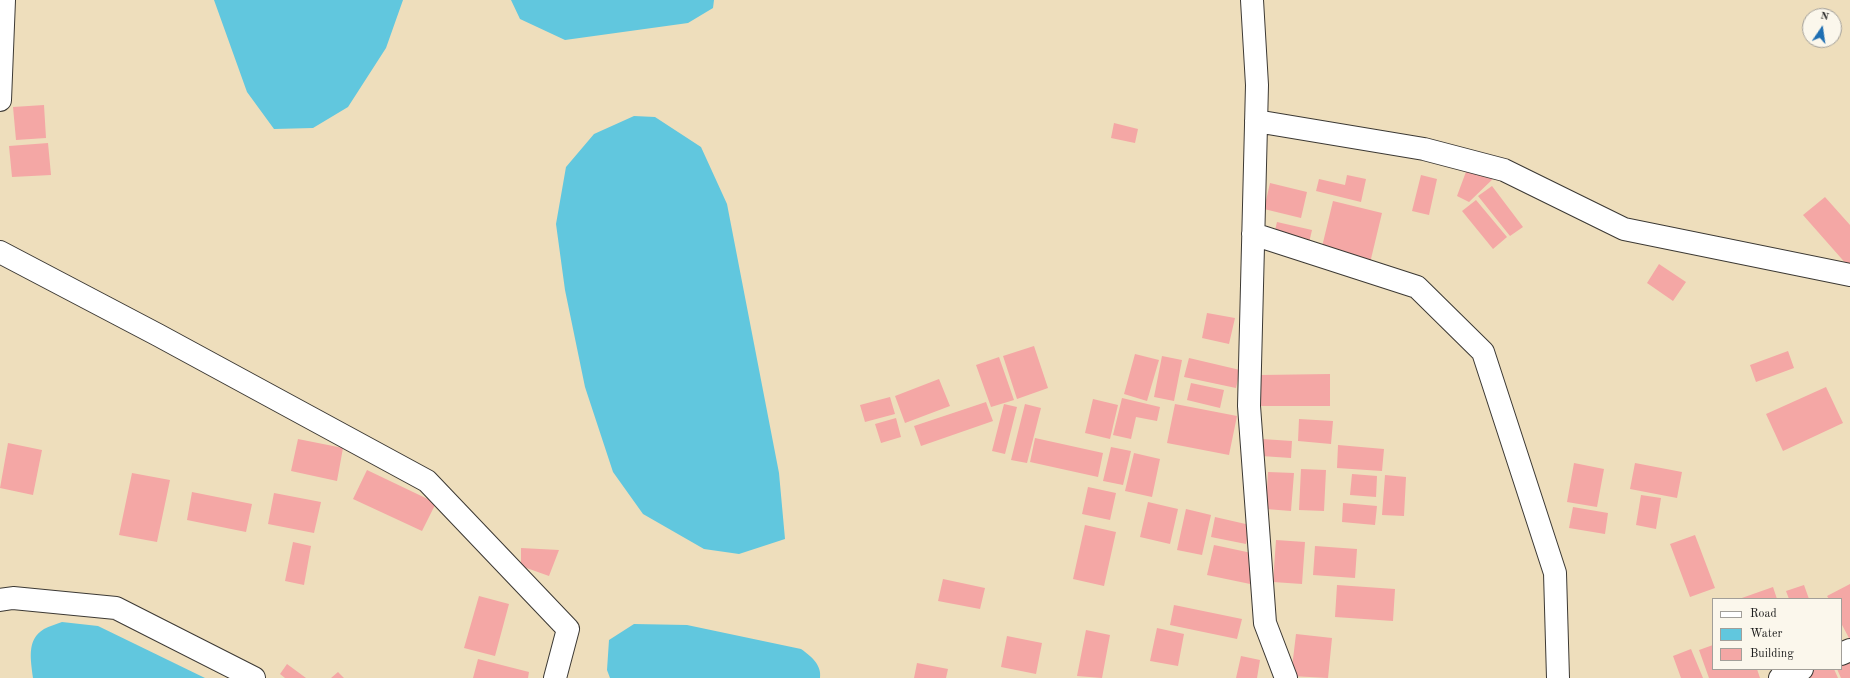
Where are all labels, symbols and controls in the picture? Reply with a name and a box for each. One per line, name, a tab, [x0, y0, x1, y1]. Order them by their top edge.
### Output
north arrow	[1802, 8, 1842, 48]
text: N	[1819, 10, 1830, 23]
legend	[1712, 598, 1842, 670]
text: Road	[1750, 608, 1777, 620]
text: Water	[1750, 628, 1782, 640]
text: Building	[1750, 648, 1794, 660]

